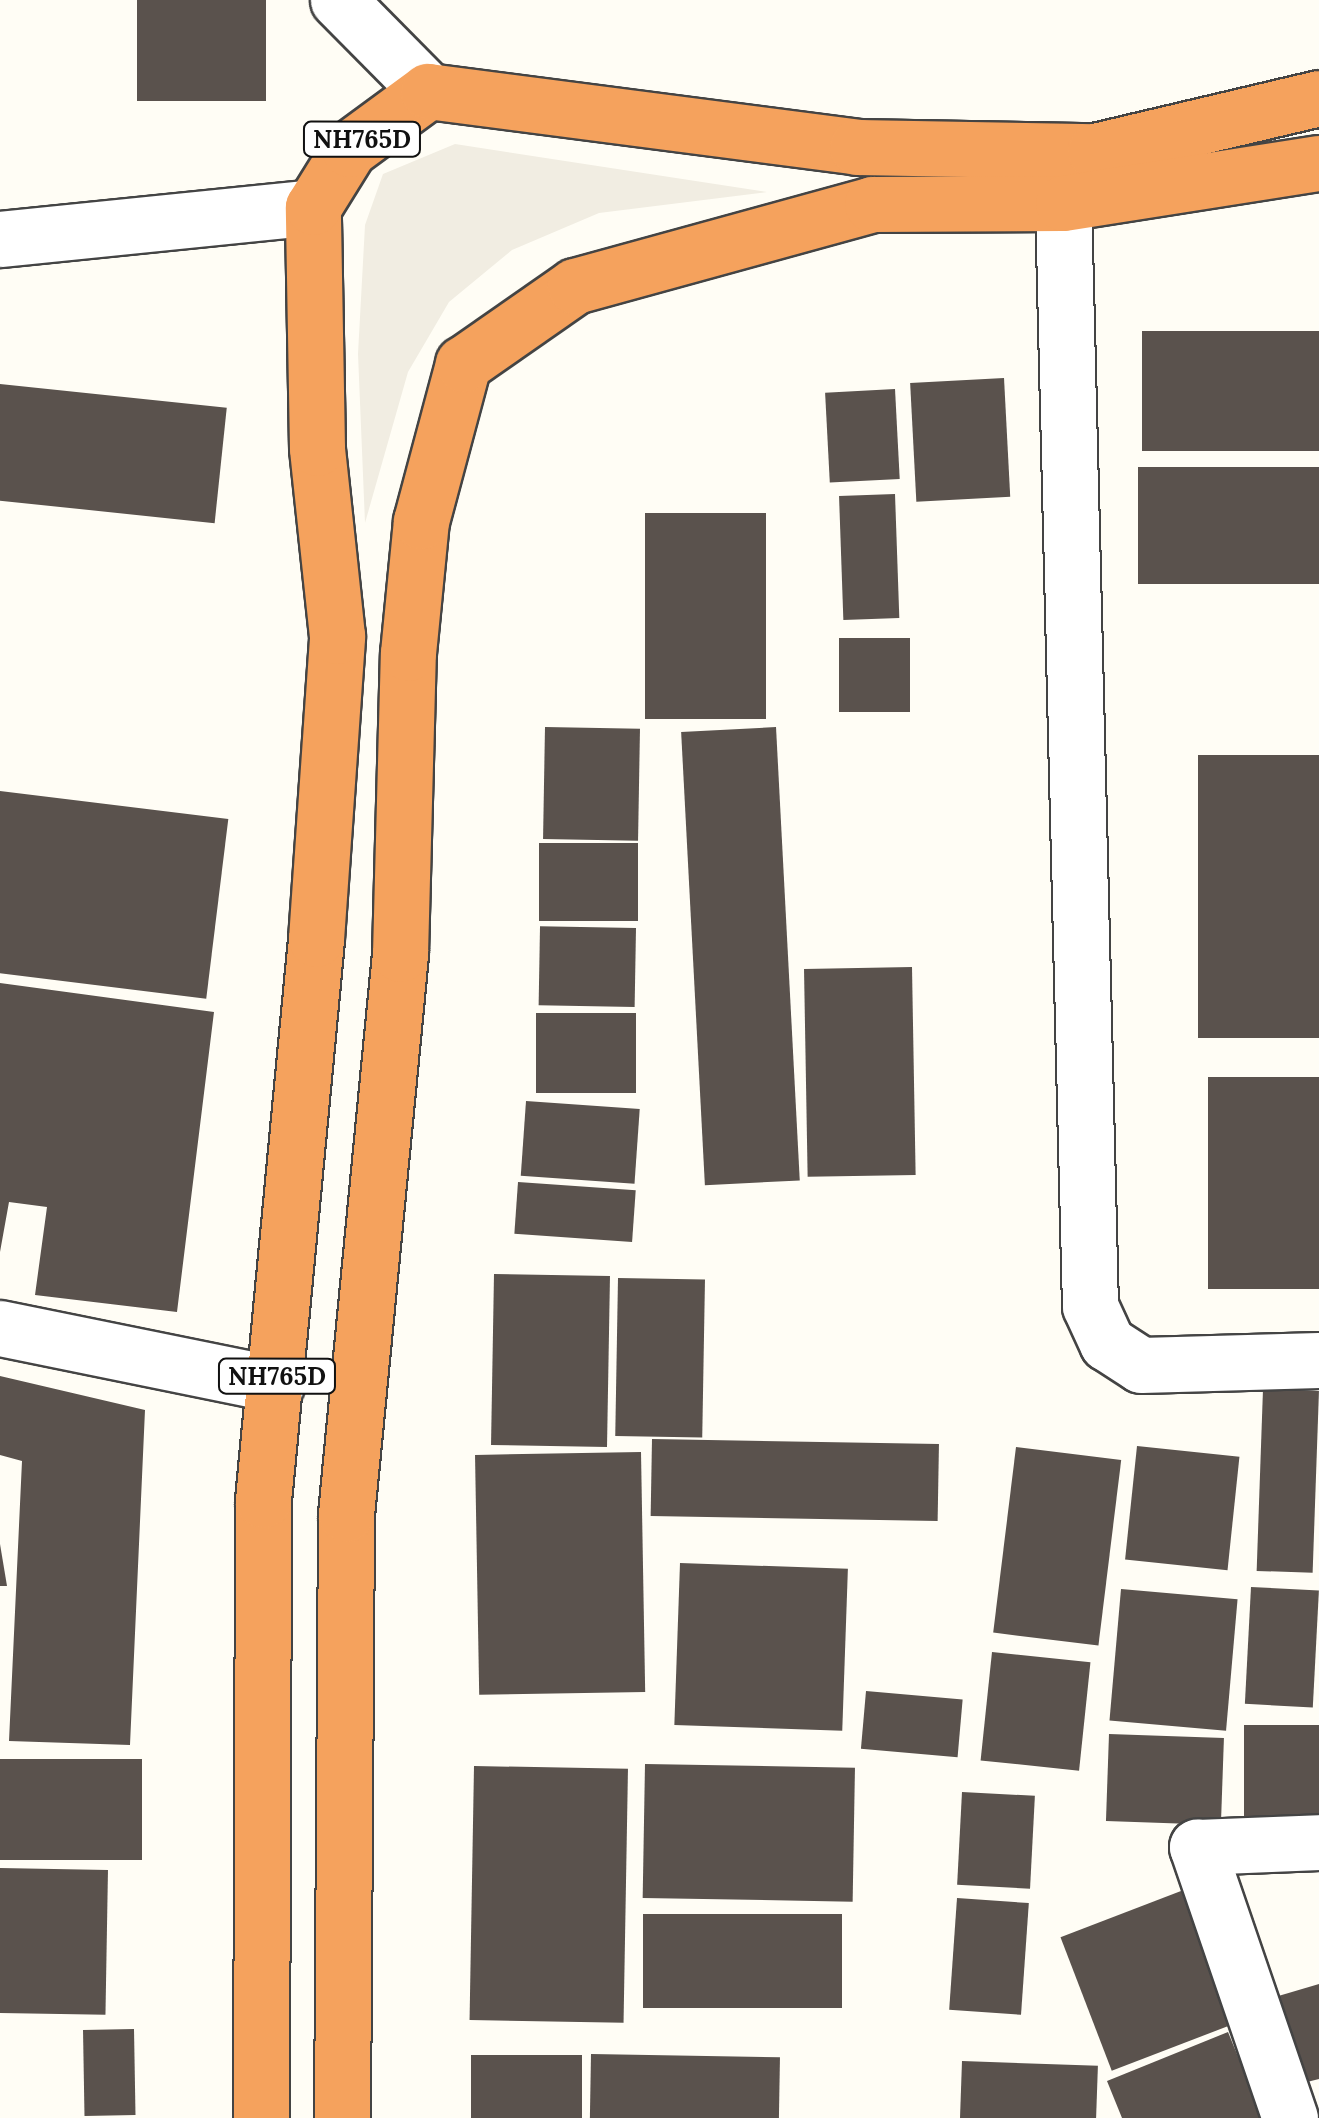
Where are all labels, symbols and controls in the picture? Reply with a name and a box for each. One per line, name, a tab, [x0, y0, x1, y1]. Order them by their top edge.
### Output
road number: NH765D	[302, 119, 422, 159]
road number: NH765D	[217, 1356, 337, 1396]

